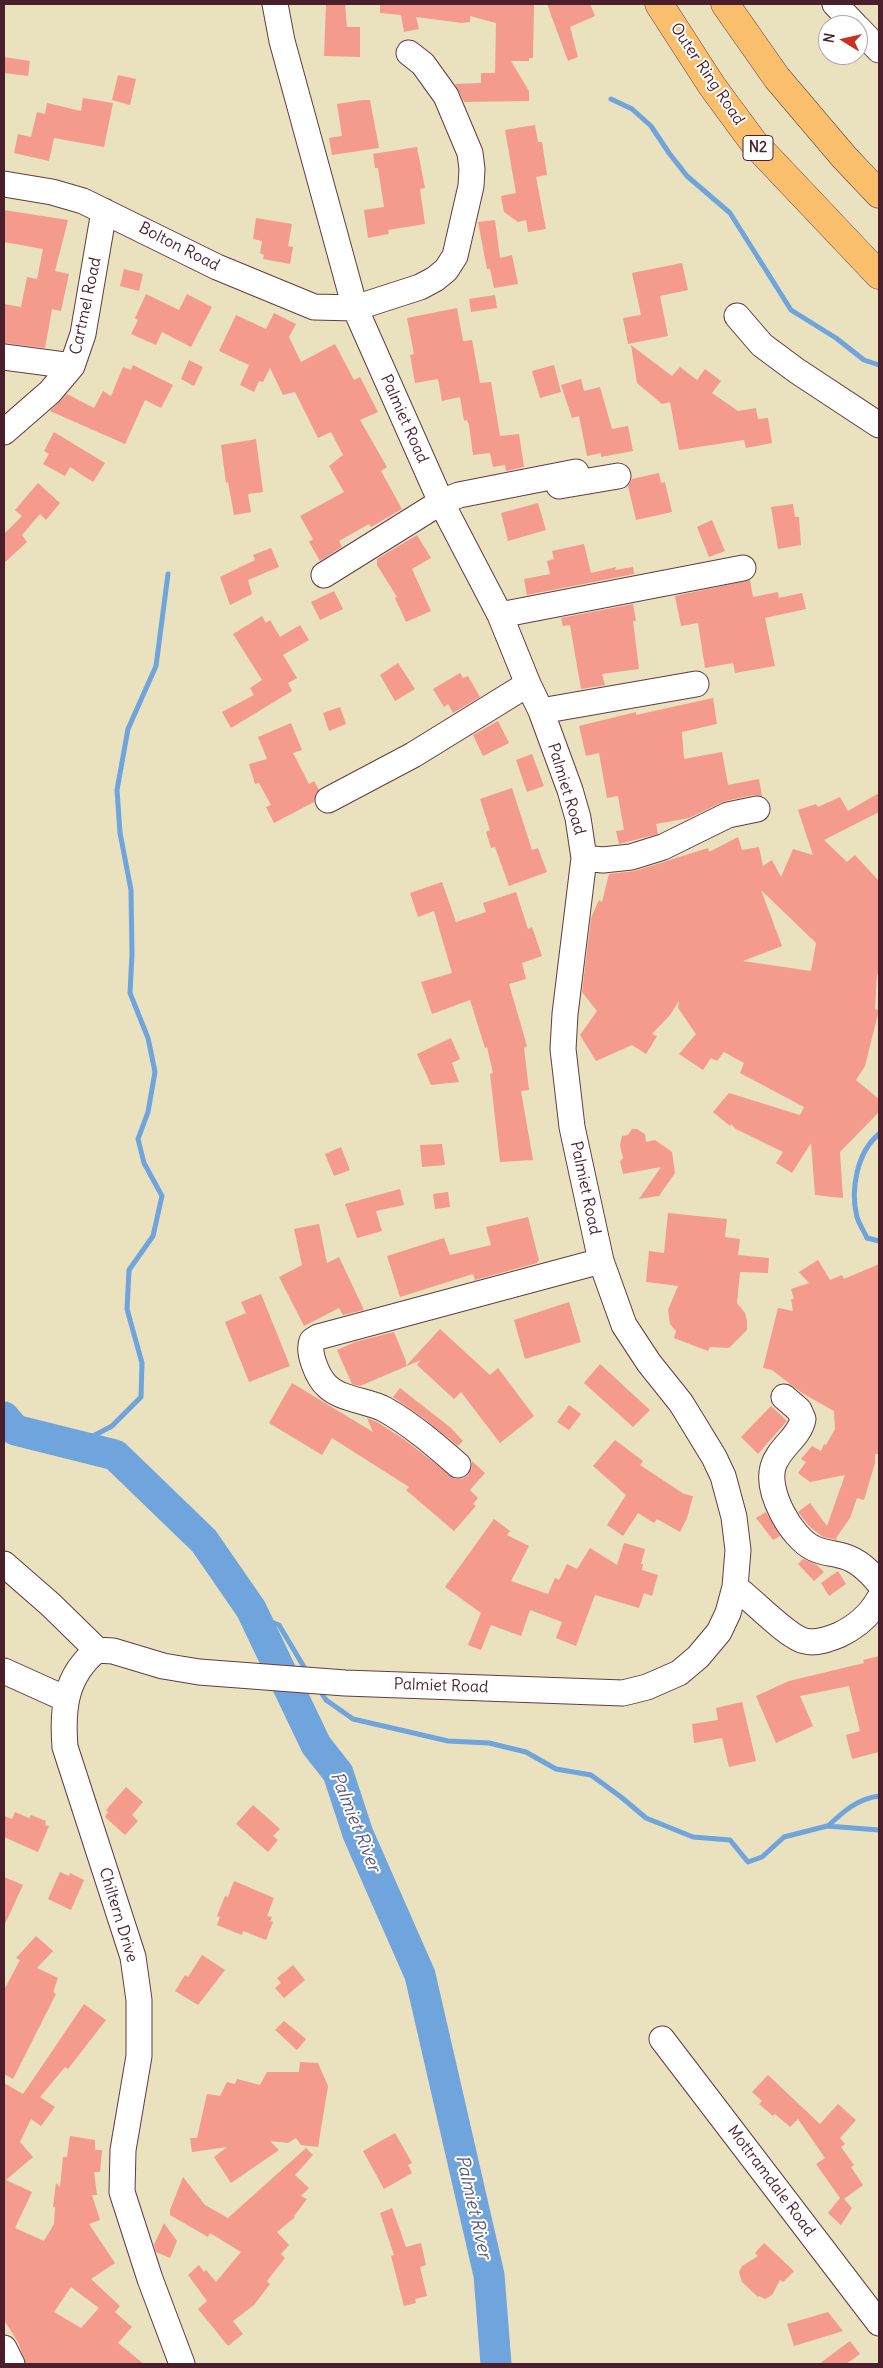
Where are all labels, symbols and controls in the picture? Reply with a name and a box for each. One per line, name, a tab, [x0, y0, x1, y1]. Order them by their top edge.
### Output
north arrow	[818, 15, 868, 65]
street label: Outer Ring Road	[666, 19, 748, 129]
text: N	[820, 32, 839, 44]
road number: N2	[743, 136, 773, 160]
street label: Bolton Road	[135, 218, 223, 276]
street label: Cartmel Road	[66, 256, 106, 356]
street label: Palmiet Road	[376, 372, 432, 466]
street label: Palmiet Road	[543, 741, 589, 837]
street label: Palmiet Road	[566, 1140, 604, 1236]
street label: Palmiet Road	[393, 1675, 489, 1697]
water label: Palmiet River	[325, 1769, 385, 1875]
street label: Chiltern Drive	[94, 1865, 142, 1965]
street label: Mottramdale Road	[723, 2122, 819, 2240]
water label: Palmiet River	[451, 2153, 495, 2261]

